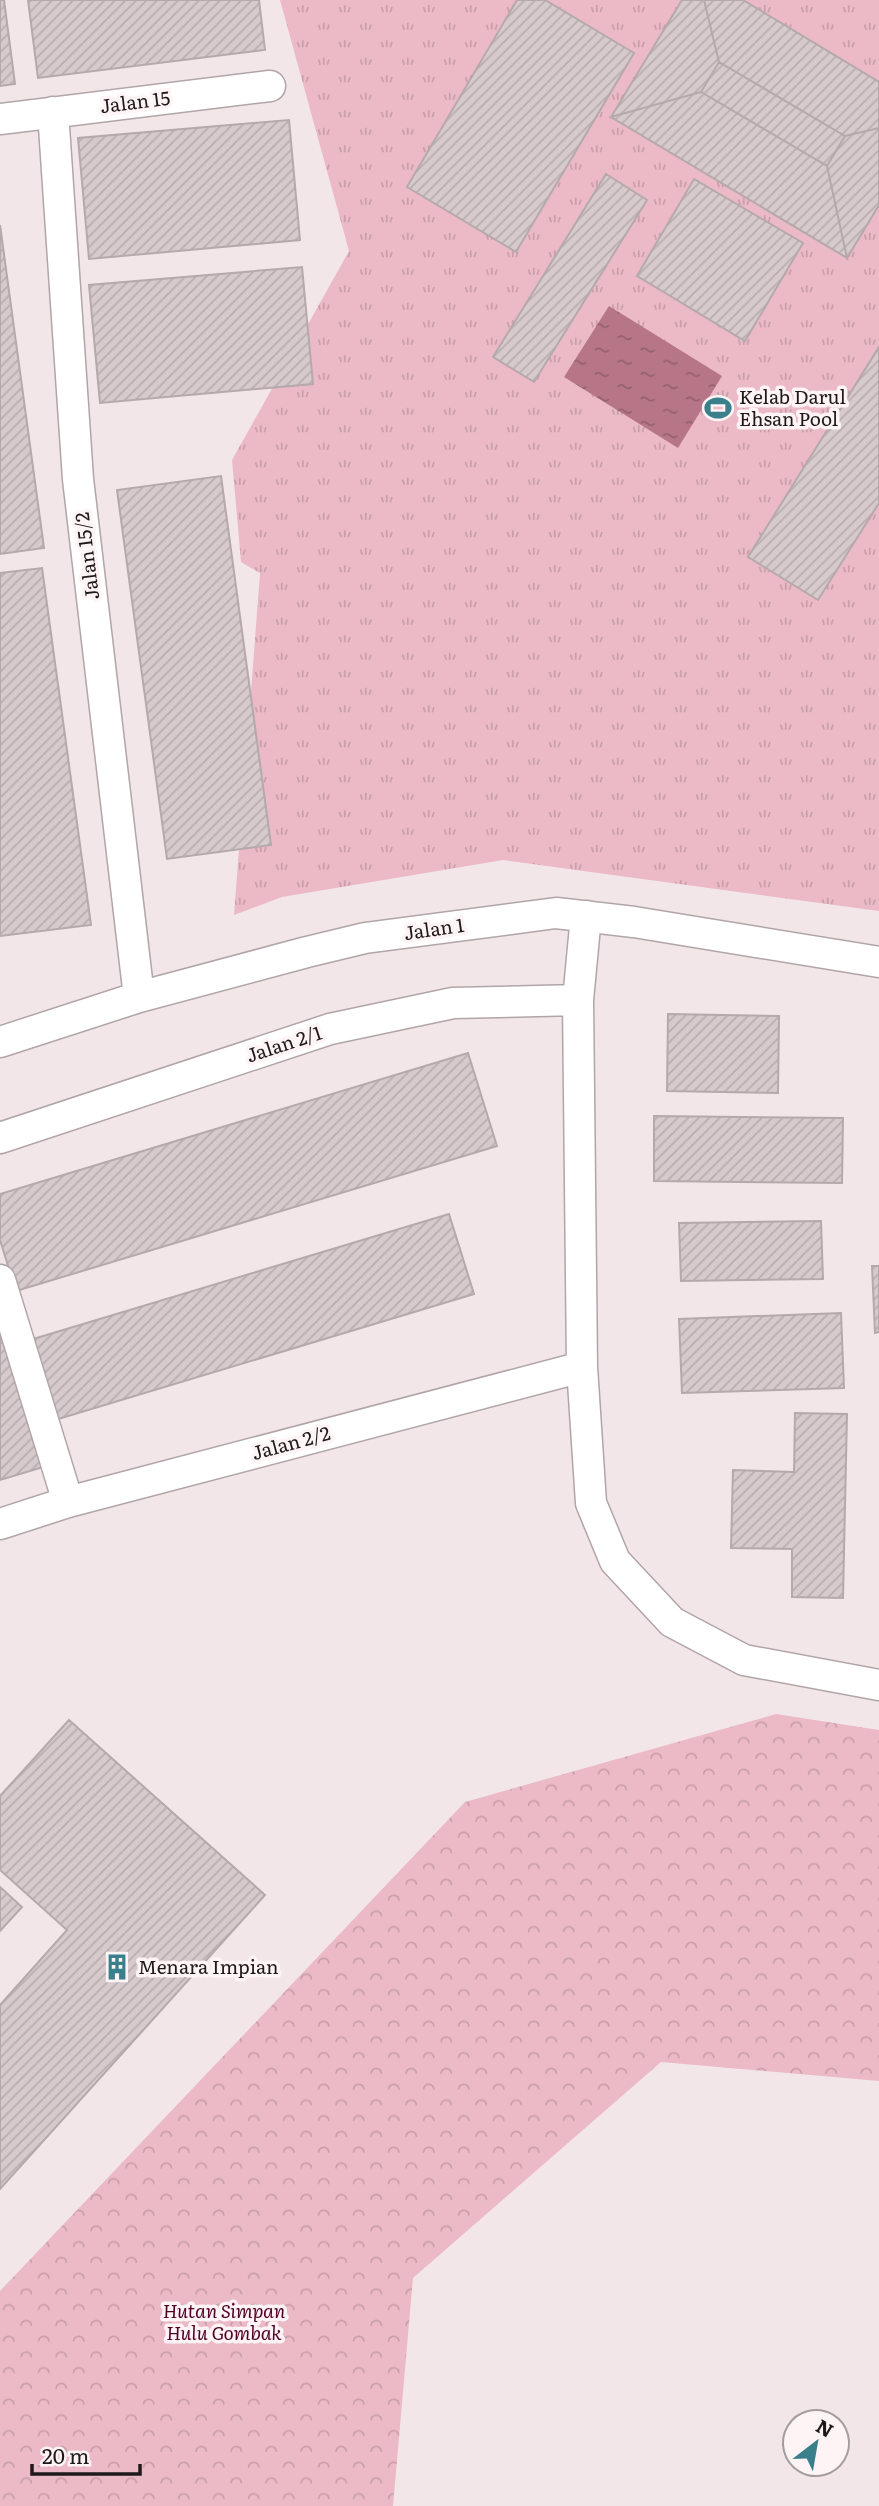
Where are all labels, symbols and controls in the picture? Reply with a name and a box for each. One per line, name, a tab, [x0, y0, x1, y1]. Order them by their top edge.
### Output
street label: Jalan 15	[98, 83, 172, 119]
place label: Kelab Darul Ehsan Pool	[739, 382, 846, 432]
sports icon: Kelab Darul Ehsan Pool	[703, 393, 733, 423]
street label: Jalan 15/2	[67, 511, 105, 602]
street label: Jalan 1	[402, 910, 466, 946]
street label: Jalan 2/1	[242, 1018, 326, 1068]
street label: Jalan 2/2	[248, 1418, 333, 1466]
building icon: Menara Impian	[102, 1952, 132, 1982]
place label: Menara Impian	[138, 1952, 279, 1980]
park label: Hutan Simpan Hulu Gombak	[163, 2296, 286, 2346]
north arrow	[781, 2408, 851, 2478]
text: N	[811, 2411, 839, 2444]
scale bar	[32, 2432, 140, 2476]
text: 20 m	[42, 2439, 89, 2470]

